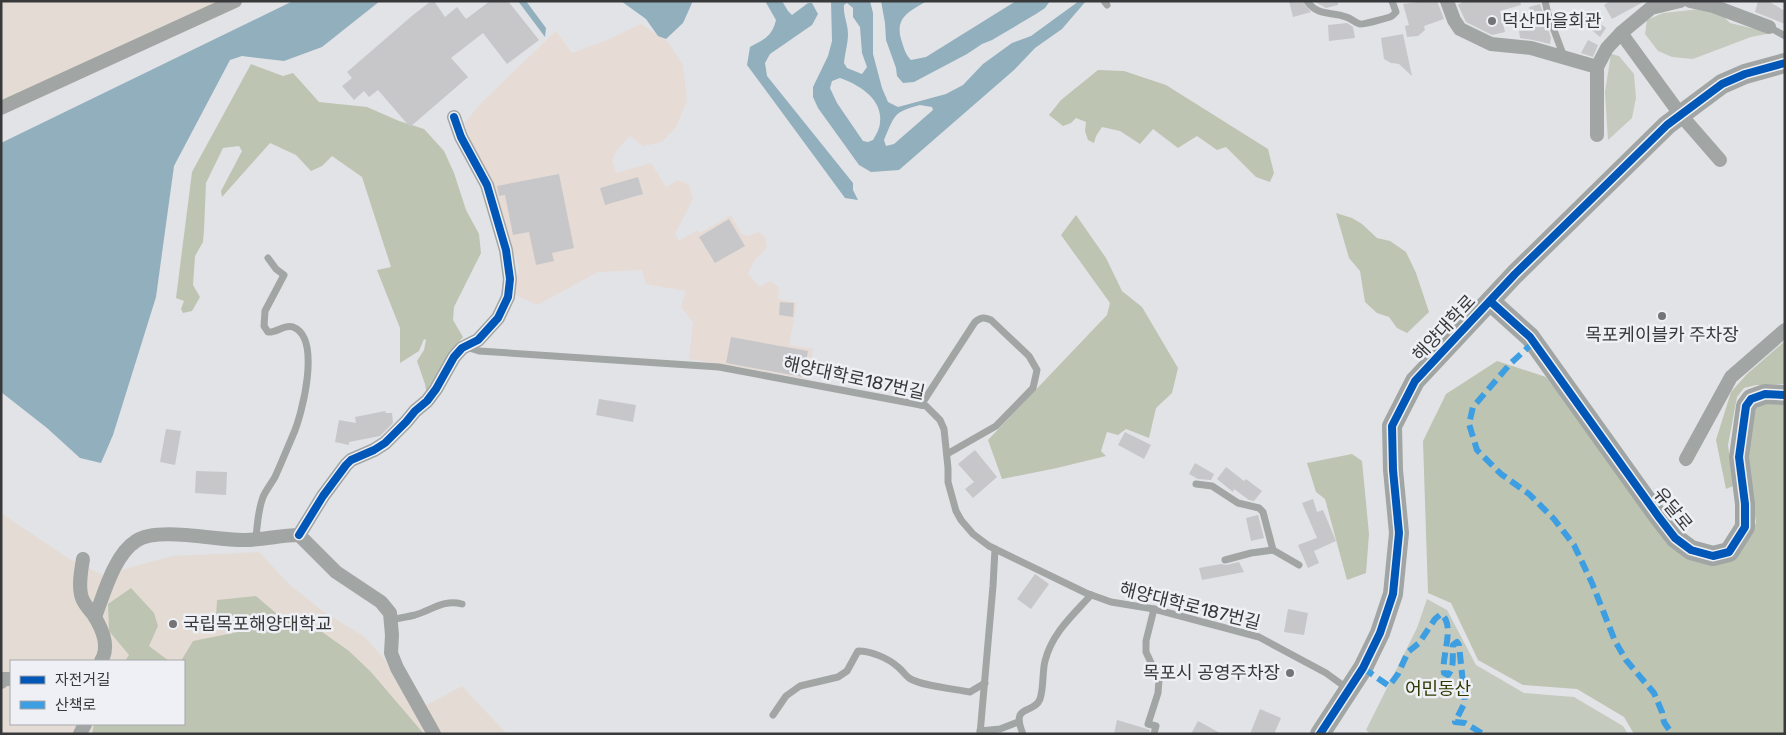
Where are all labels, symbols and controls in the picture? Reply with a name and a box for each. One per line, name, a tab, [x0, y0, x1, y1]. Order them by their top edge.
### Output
place label: 덕산마을회관	[1502, 10, 1602, 32]
marker: 덕산마을회관	[1486, 15, 1498, 27]
street label: 해양대학로	[1408, 290, 1480, 366]
marker: 목포케이블카 주차장	[1656, 310, 1668, 322]
place label: 목포케이블카 주차장	[1585, 324, 1739, 346]
street label: 해양대학로187번길	[781, 352, 927, 404]
street label: 유달로	[1649, 483, 1697, 535]
street label: 해양대학로187번길	[1117, 578, 1263, 634]
place label: 국립목포해양대학교	[183, 613, 332, 635]
marker: 국립목포해양대학교	[167, 618, 179, 630]
legend	[10, 660, 185, 725]
place label: 목포시 공영주차장	[1143, 662, 1280, 684]
marker: 목포시 공영주차장	[1284, 667, 1296, 679]
text: 자전거길	[55, 671, 110, 689]
park label: 어민동산	[1405, 678, 1471, 700]
text: 산책로	[55, 696, 96, 714]

